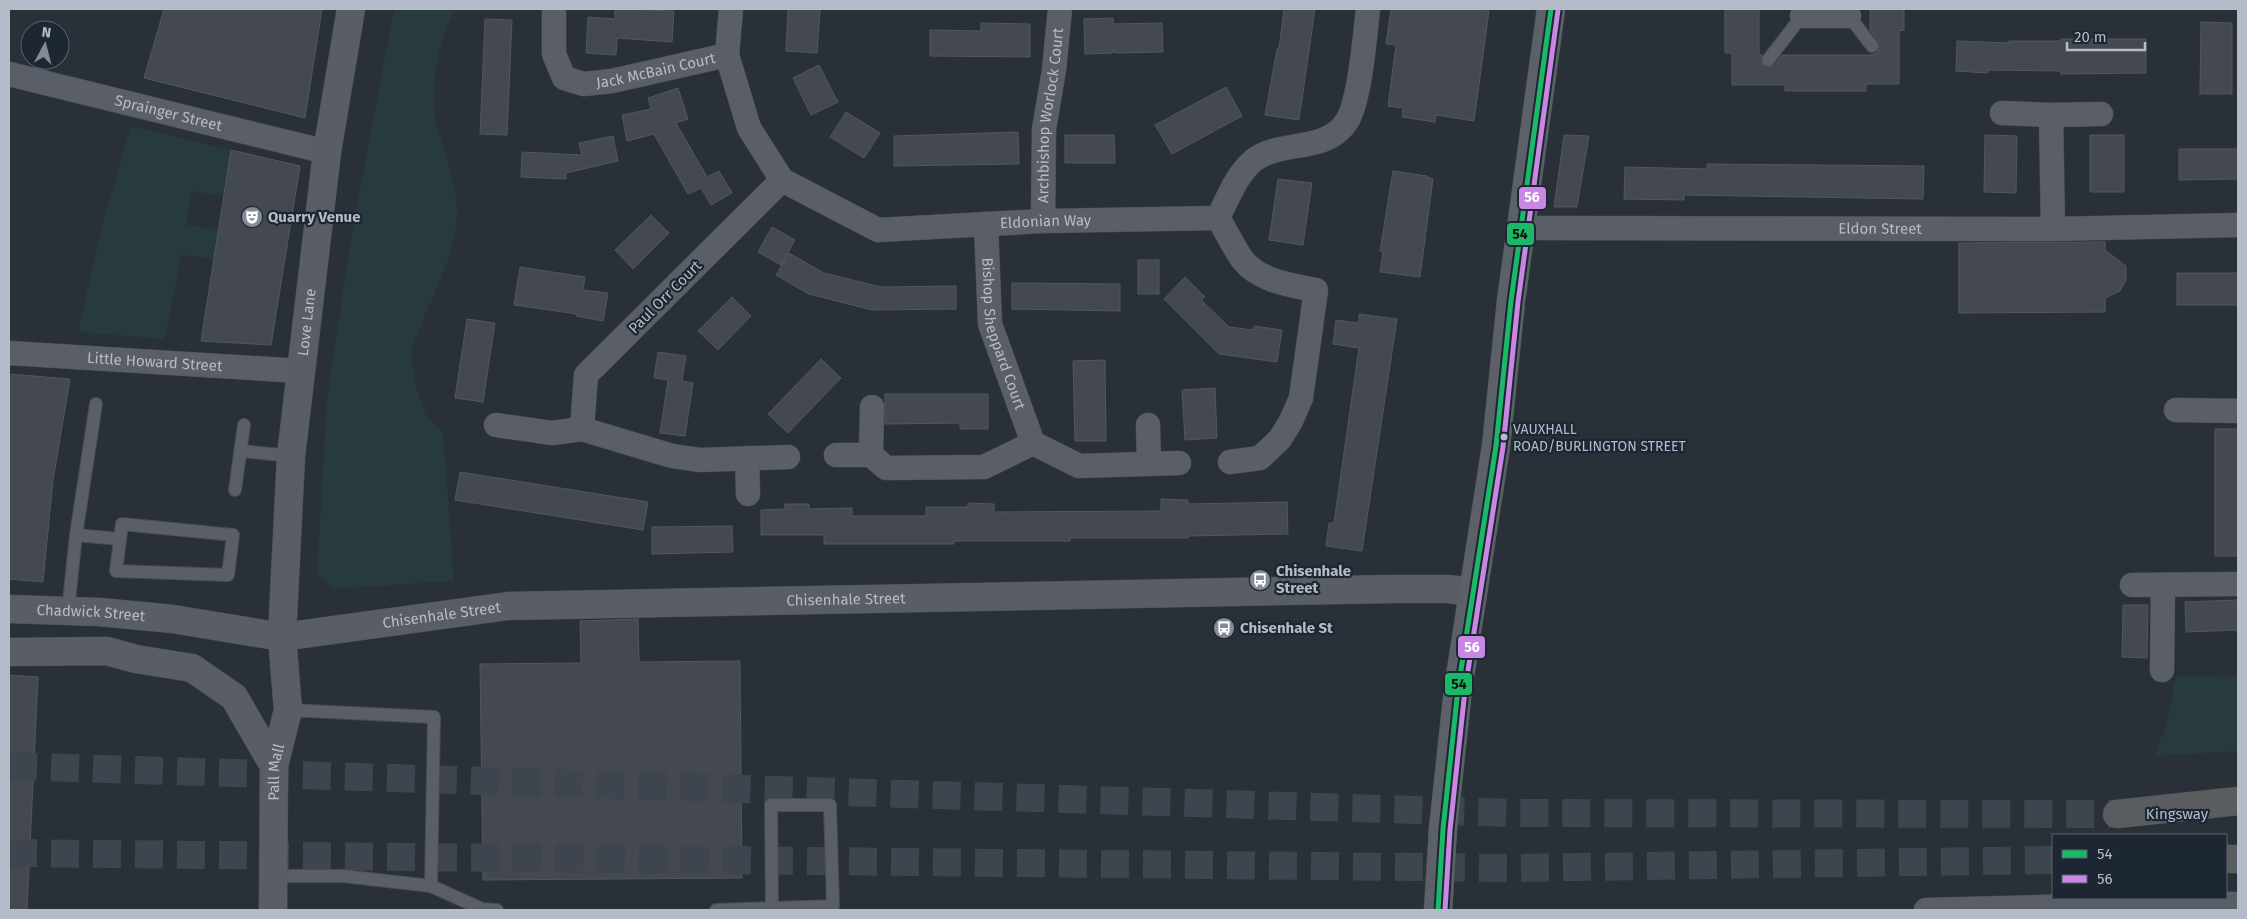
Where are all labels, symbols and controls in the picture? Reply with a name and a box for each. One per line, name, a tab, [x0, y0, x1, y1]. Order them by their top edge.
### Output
north arrow	[20, 20, 70, 70]
scale bar	[2067, 20, 2144, 52]
text: N	[41, 24, 52, 42]
street label: Archbishop Worlock Court	[1034, 27, 1067, 203]
text: 20 m	[2074, 28, 2107, 46]
street label: Jack McBain Court	[595, 49, 718, 92]
street label: Sprainger Street	[113, 91, 224, 135]
line badge: 56	[1518, 186, 1547, 210]
text: 56	[1524, 189, 1540, 206]
theatre icon: Quarry Venue	[240, 205, 264, 229]
place label: Quarry Venue	[268, 208, 360, 226]
street label: Eldonian Way	[999, 211, 1092, 232]
street label: Eldon Street	[1838, 220, 1922, 238]
line badge: 54	[1506, 222, 1535, 246]
text: 54	[1512, 226, 1528, 243]
street label: Paul Orr Court	[625, 256, 706, 337]
street label: Bishop Sheppard Court	[978, 257, 1029, 413]
street label: Love Lane	[294, 287, 320, 357]
street label: Little Howard Street	[86, 349, 224, 375]
place label: VAUXHALL ROAD/BURLINGTON STREET	[1513, 421, 1686, 455]
marker: VAUXHALL ROAD/BURLINGTON STREET	[1499, 432, 1509, 442]
place label: Chisenhale Street	[1276, 562, 1351, 597]
bus stop icon: Chisenhale Street	[1248, 568, 1272, 592]
street label: Chisenhale Street	[786, 589, 906, 610]
street label: Chisenhale Street	[381, 598, 503, 632]
street label: Chadwick Street	[36, 601, 147, 625]
bus stop icon: Chisenhale St	[1212, 616, 1236, 640]
place label: Chisenhale St	[1240, 619, 1333, 637]
line badge: 56	[1457, 635, 1486, 659]
text: 56	[1464, 639, 1480, 656]
line badge: 54	[1444, 672, 1473, 696]
text: 54	[1451, 676, 1467, 693]
street label: Pall Mall	[265, 741, 288, 801]
street label: Kingsway	[2146, 805, 2209, 823]
legend	[2052, 834, 2227, 899]
text: 54	[2097, 845, 2113, 863]
text: 56	[2097, 870, 2113, 888]

